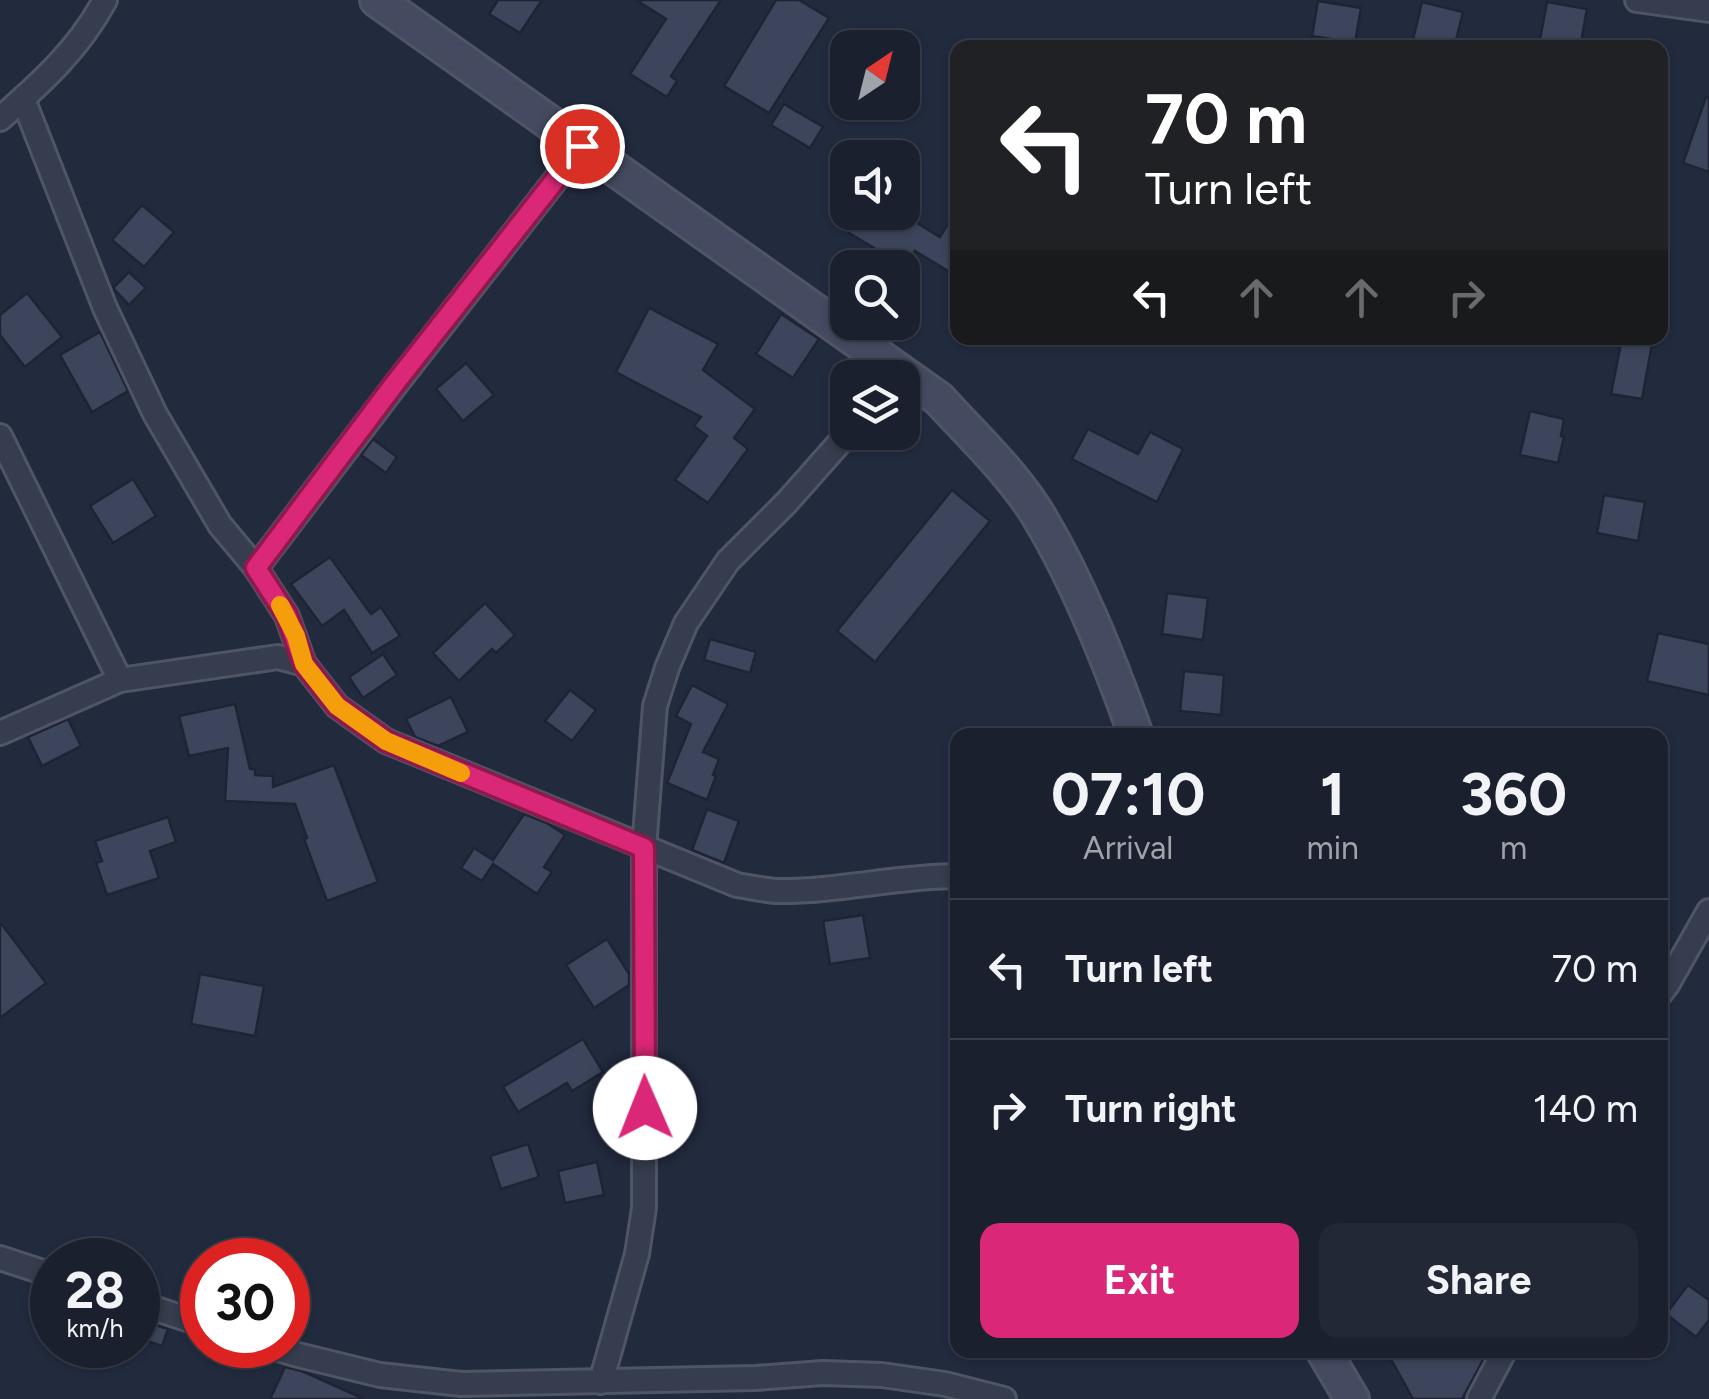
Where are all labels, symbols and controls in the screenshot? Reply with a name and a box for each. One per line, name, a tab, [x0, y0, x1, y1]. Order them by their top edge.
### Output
north arrow	[830, 30, 920, 120]
map controls	[830, 30, 920, 450]
text: 70 m	[1145, 76, 1307, 161]
icon: left	[980, 80, 1110, 210]
pin	[540, 104, 625, 189]
icon: arrive	[555, 119, 610, 174]
button: sound	[830, 140, 920, 230]
text: Turn left	[1145, 161, 1312, 215]
button: search	[830, 250, 920, 340]
icon: left	[1124, 270, 1179, 325]
icon: ahead	[1229, 270, 1284, 325]
icon: ahead	[1334, 270, 1389, 325]
icon: right	[1439, 270, 1494, 325]
button: layers	[830, 360, 920, 450]
text: 07:10	[1051, 758, 1205, 830]
text: 1	[1320, 758, 1345, 830]
text: 360	[1460, 758, 1567, 830]
text: Arrival	[1083, 829, 1173, 867]
text: min	[1306, 829, 1359, 867]
text: m	[1500, 829, 1527, 867]
icon: left	[980, 942, 1035, 997]
text: Turn left	[1065, 946, 1213, 992]
text: 70 m	[1552, 946, 1638, 992]
position arrow	[593, 1056, 697, 1160]
icon: right	[980, 1082, 1035, 1137]
text: Turn right	[1065, 1086, 1237, 1132]
text: 140 m	[1533, 1086, 1638, 1132]
button: Exit	[980, 1223, 1299, 1338]
button: Share	[1319, 1223, 1638, 1338]
speed limit sign: 30	[180, 1238, 310, 1368]
text: 28	[65, 1260, 125, 1321]
text: km/h	[66, 1313, 124, 1343]

